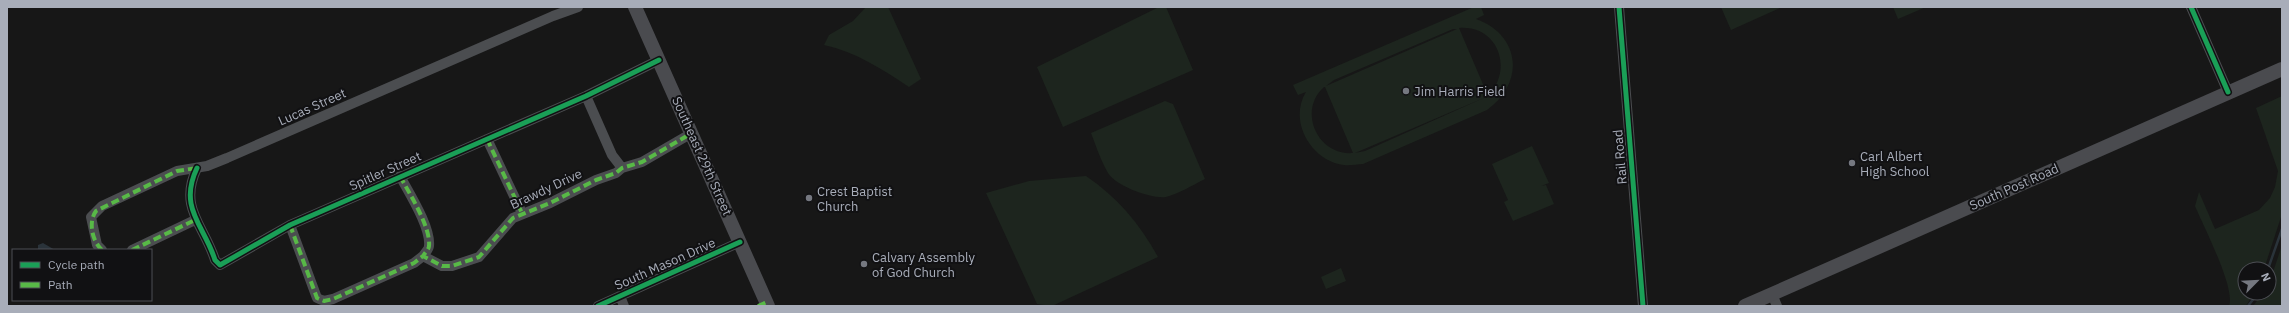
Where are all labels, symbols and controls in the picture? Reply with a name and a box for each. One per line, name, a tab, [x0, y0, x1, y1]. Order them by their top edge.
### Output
place label: Jim Harris Field	[1414, 83, 1505, 100]
street label: Lucas Street	[276, 85, 348, 129]
marker: Jim Harris Field	[1401, 86, 1411, 96]
street label: Southeast 29th Street	[668, 94, 736, 218]
street label: Rail Road	[1609, 129, 1631, 185]
street label: Spitler Street	[346, 148, 424, 194]
place label: Carl Albert High School	[1860, 148, 1930, 180]
marker: Carl Albert High School	[1847, 158, 1857, 168]
street label: South Post Road	[1967, 160, 2061, 214]
street label: Brawdy Drive	[507, 165, 585, 213]
place label: Crest Baptist Church	[817, 183, 892, 215]
marker: Crest Baptist Church	[804, 193, 814, 203]
street label: South Mason Drive	[612, 234, 718, 294]
legend	[12, 249, 152, 301]
place label: Calvary Assembly of God Church	[872, 249, 975, 281]
text: Cycle path	[48, 257, 105, 272]
marker: Calvary Assembly of God Church	[859, 259, 869, 269]
north arrow	[2237, 261, 2277, 301]
text: N	[2258, 270, 2274, 283]
text: Path	[48, 277, 73, 292]

